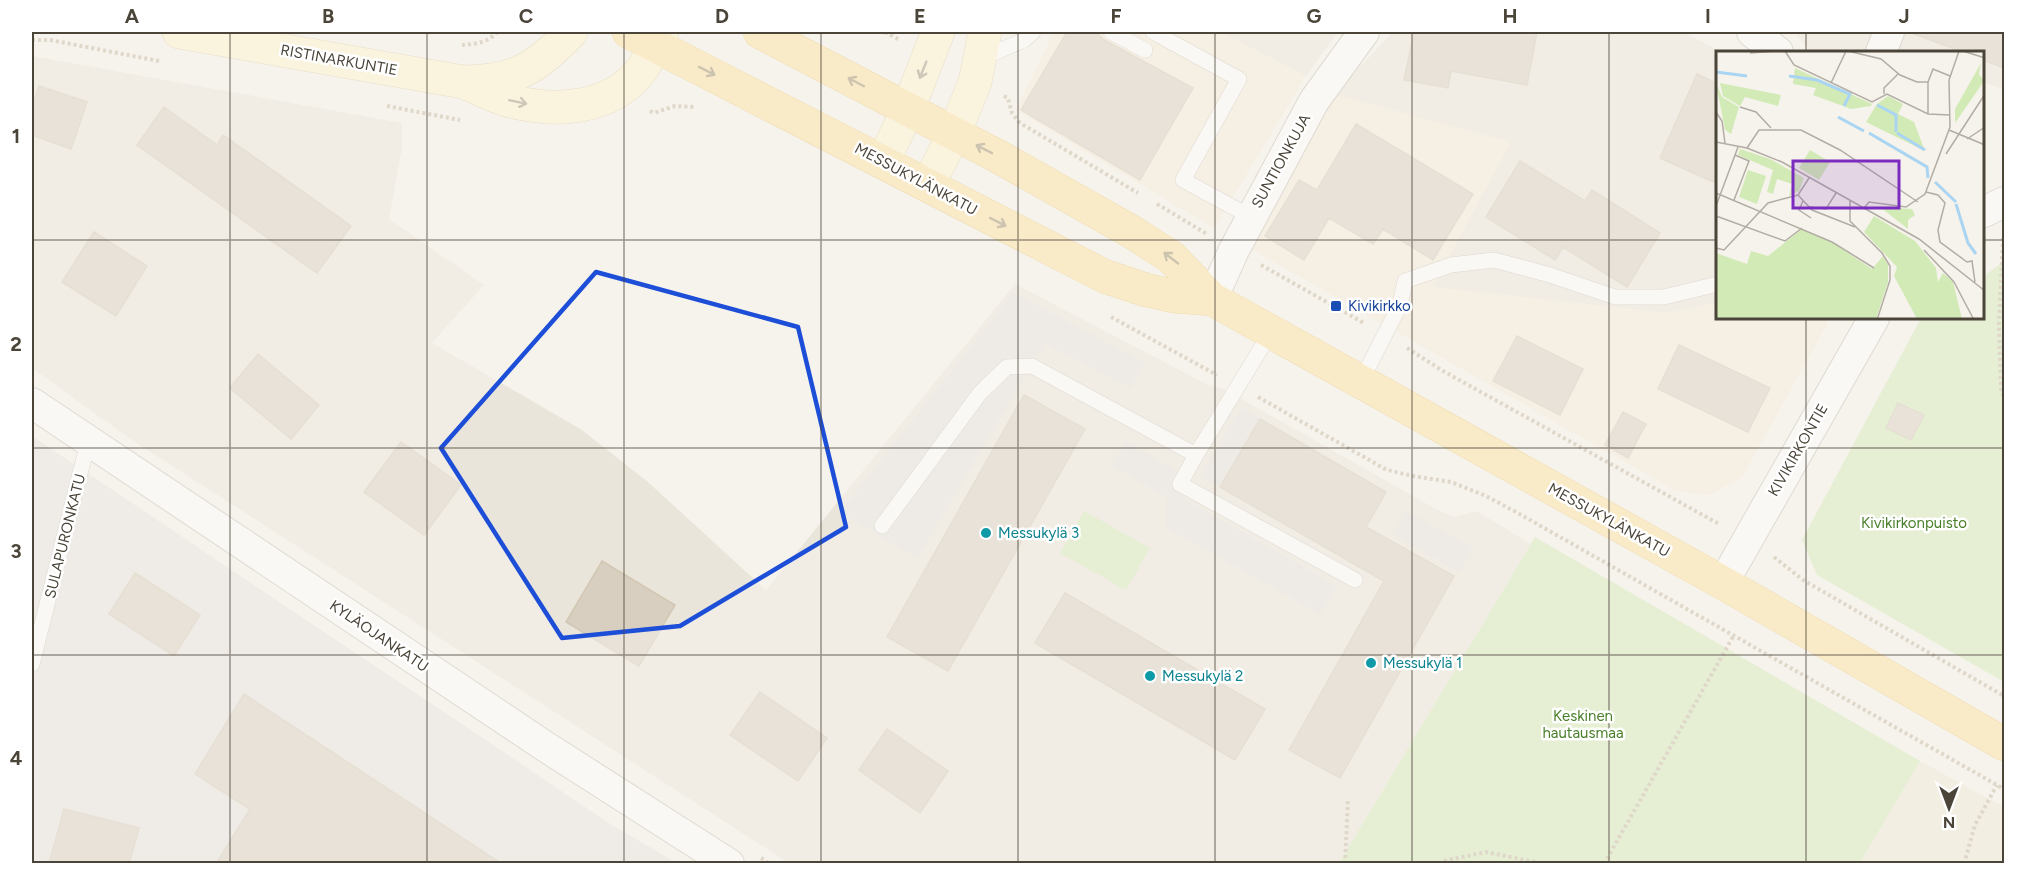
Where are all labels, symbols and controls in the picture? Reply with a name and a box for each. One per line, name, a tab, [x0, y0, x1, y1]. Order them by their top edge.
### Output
text: A	[125, 4, 140, 28]
text: B	[322, 4, 334, 28]
text: C	[519, 4, 533, 28]
text: D	[715, 4, 729, 28]
text: E	[914, 4, 926, 28]
text: F	[1110, 4, 1122, 28]
text: G	[1307, 4, 1322, 28]
text: H	[1503, 4, 1518, 28]
text: I	[1705, 4, 1711, 28]
text: J	[1898, 4, 1910, 28]
street label: RISTINARKUNTIE	[279, 41, 399, 79]
inset map	[1716, 51, 1985, 320]
one-way arrow	[917, 61, 928, 79]
one-way arrow	[697, 66, 715, 78]
one-way arrow	[848, 76, 866, 87]
one-way arrow	[508, 97, 527, 108]
street label: SUNTIONKUJA	[1248, 111, 1314, 211]
text: 1	[12, 124, 20, 148]
street label: MESSUKYLÄNKATU	[852, 139, 980, 219]
one-way arrow	[976, 143, 994, 154]
one-way arrow	[989, 217, 1007, 228]
one-way arrow	[1163, 251, 1179, 264]
place label: Kivikirkko	[1348, 297, 1411, 315]
marker: Kivikirkko	[1329, 299, 1343, 313]
text: 2	[10, 332, 22, 356]
street label: KIVIKIRKONTIE	[1764, 401, 1832, 499]
street label: SULAPURONKATU	[41, 472, 89, 600]
street label: MESSUKYLÄNKATU	[1545, 479, 1673, 561]
park label: Kivikirkonpuisto	[1861, 514, 1967, 532]
place label: Messukylä 3	[998, 524, 1079, 542]
marker: Messukylä 3	[979, 526, 993, 540]
text: 3	[10, 539, 22, 563]
street label: KYLÄOJANKATU	[326, 596, 432, 676]
place label: Messukylä 1	[1383, 654, 1462, 672]
marker: Messukylä 1	[1364, 656, 1378, 670]
place label: Messukylä 2	[1162, 667, 1243, 685]
marker: Messukylä 2	[1143, 669, 1157, 683]
park label: Keskinen hautausmaa	[1542, 707, 1624, 742]
text: 4	[10, 746, 23, 770]
north arrow	[1919, 778, 1979, 838]
text: N	[1943, 813, 1955, 832]

